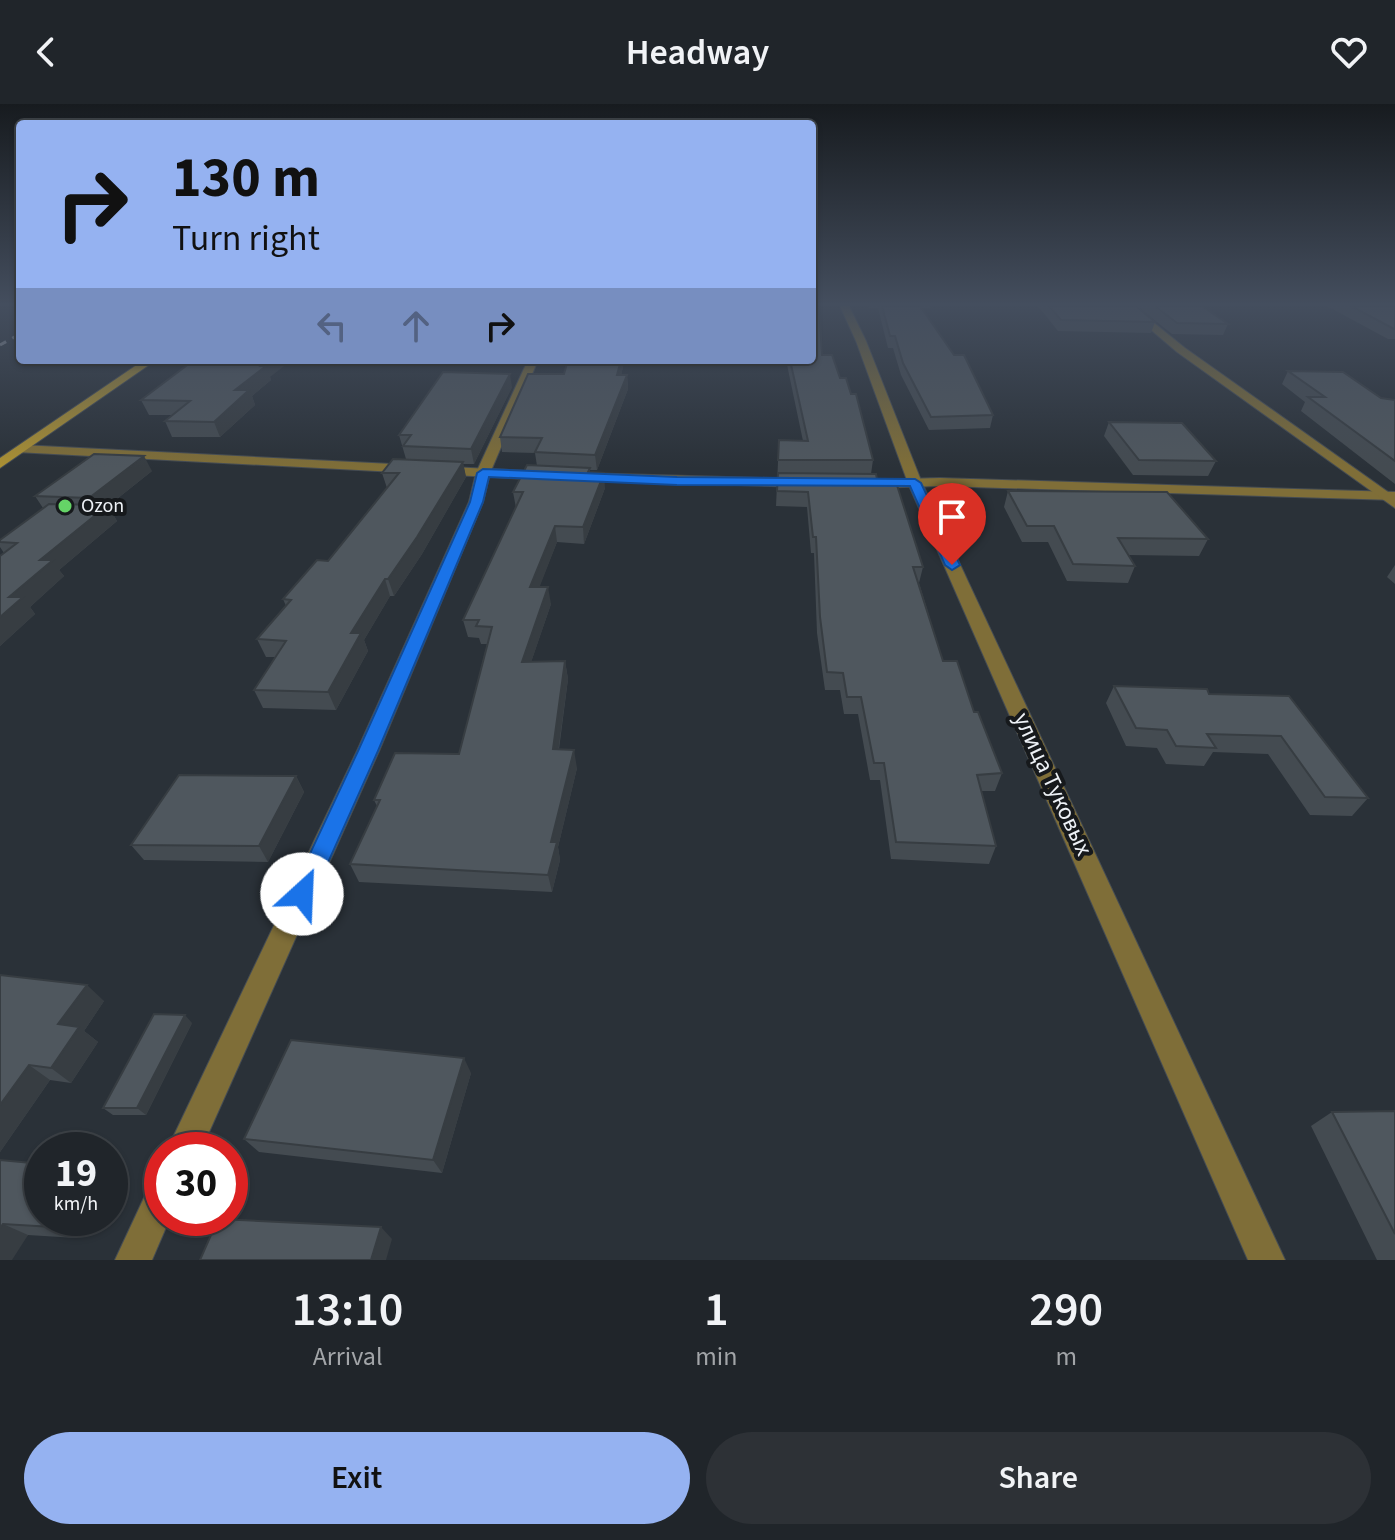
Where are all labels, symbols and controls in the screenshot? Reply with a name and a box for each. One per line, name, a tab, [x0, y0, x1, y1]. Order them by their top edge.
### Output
text: Headway	[626, 27, 769, 78]
icon: back	[24, 30, 68, 74]
icon: heart	[1327, 30, 1371, 74]
text: 130 m	[172, 139, 320, 218]
icon: right	[40, 152, 144, 256]
text: Turn right	[172, 213, 320, 264]
icon: left	[310, 304, 354, 348]
icon: ahead	[394, 304, 438, 348]
icon: right	[478, 304, 522, 348]
pin	[918, 483, 986, 565]
place label: Ozon	[81, 492, 124, 520]
icon: arrive	[930, 495, 974, 539]
marker: Ozon	[56, 497, 74, 515]
street label: улица Туковых	[1004, 707, 1102, 862]
position arrow	[260, 852, 344, 936]
speed limit sign: 30	[144, 1132, 248, 1236]
text: 19	[55, 1145, 97, 1202]
text: km/h	[54, 1190, 98, 1218]
text: 13:10	[292, 1276, 404, 1344]
text: 1	[704, 1276, 729, 1344]
text: 290	[1029, 1276, 1103, 1344]
text: Arrival	[313, 1338, 383, 1375]
text: min	[695, 1338, 737, 1375]
text: m	[1055, 1338, 1077, 1375]
button: Exit	[24, 1432, 690, 1524]
button: Share	[706, 1432, 1371, 1524]

